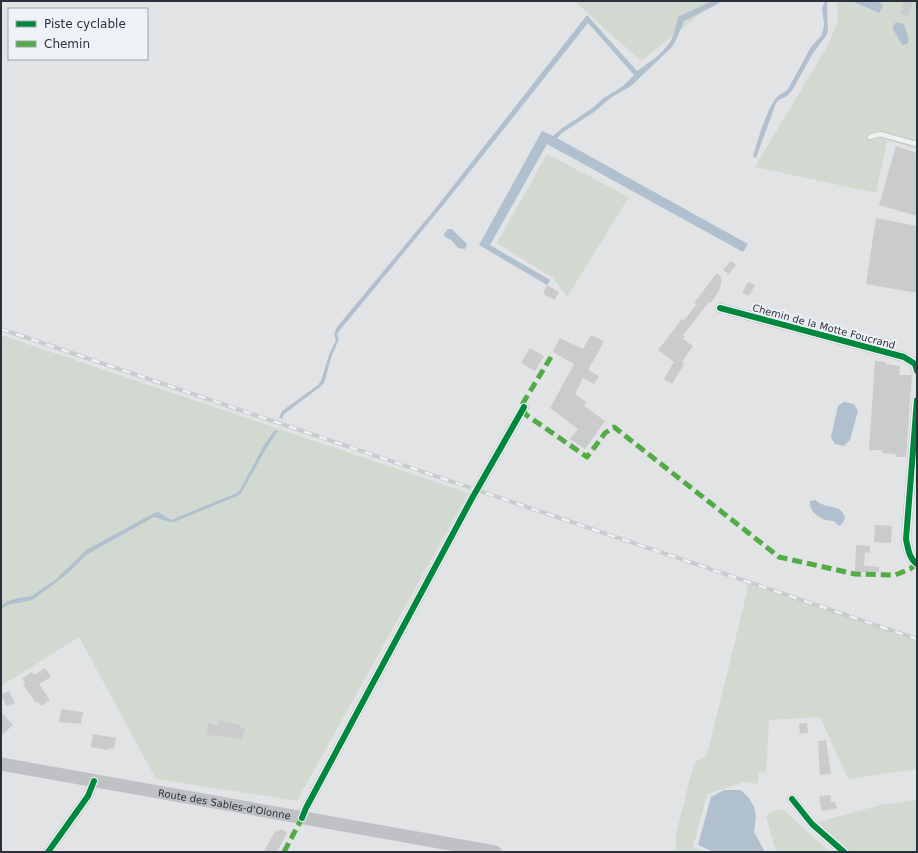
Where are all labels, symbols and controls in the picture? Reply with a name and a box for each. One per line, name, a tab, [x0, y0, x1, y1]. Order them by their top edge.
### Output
legend	[8, 8, 148, 60]
text: Piste cyclable	[44, 17, 126, 31]
text: Chemin	[44, 37, 90, 51]
street label: Chemin de la Motte Foucrand	[751, 302, 897, 351]
street label: Route des Sables-d'Olonne	[157, 787, 292, 822]

